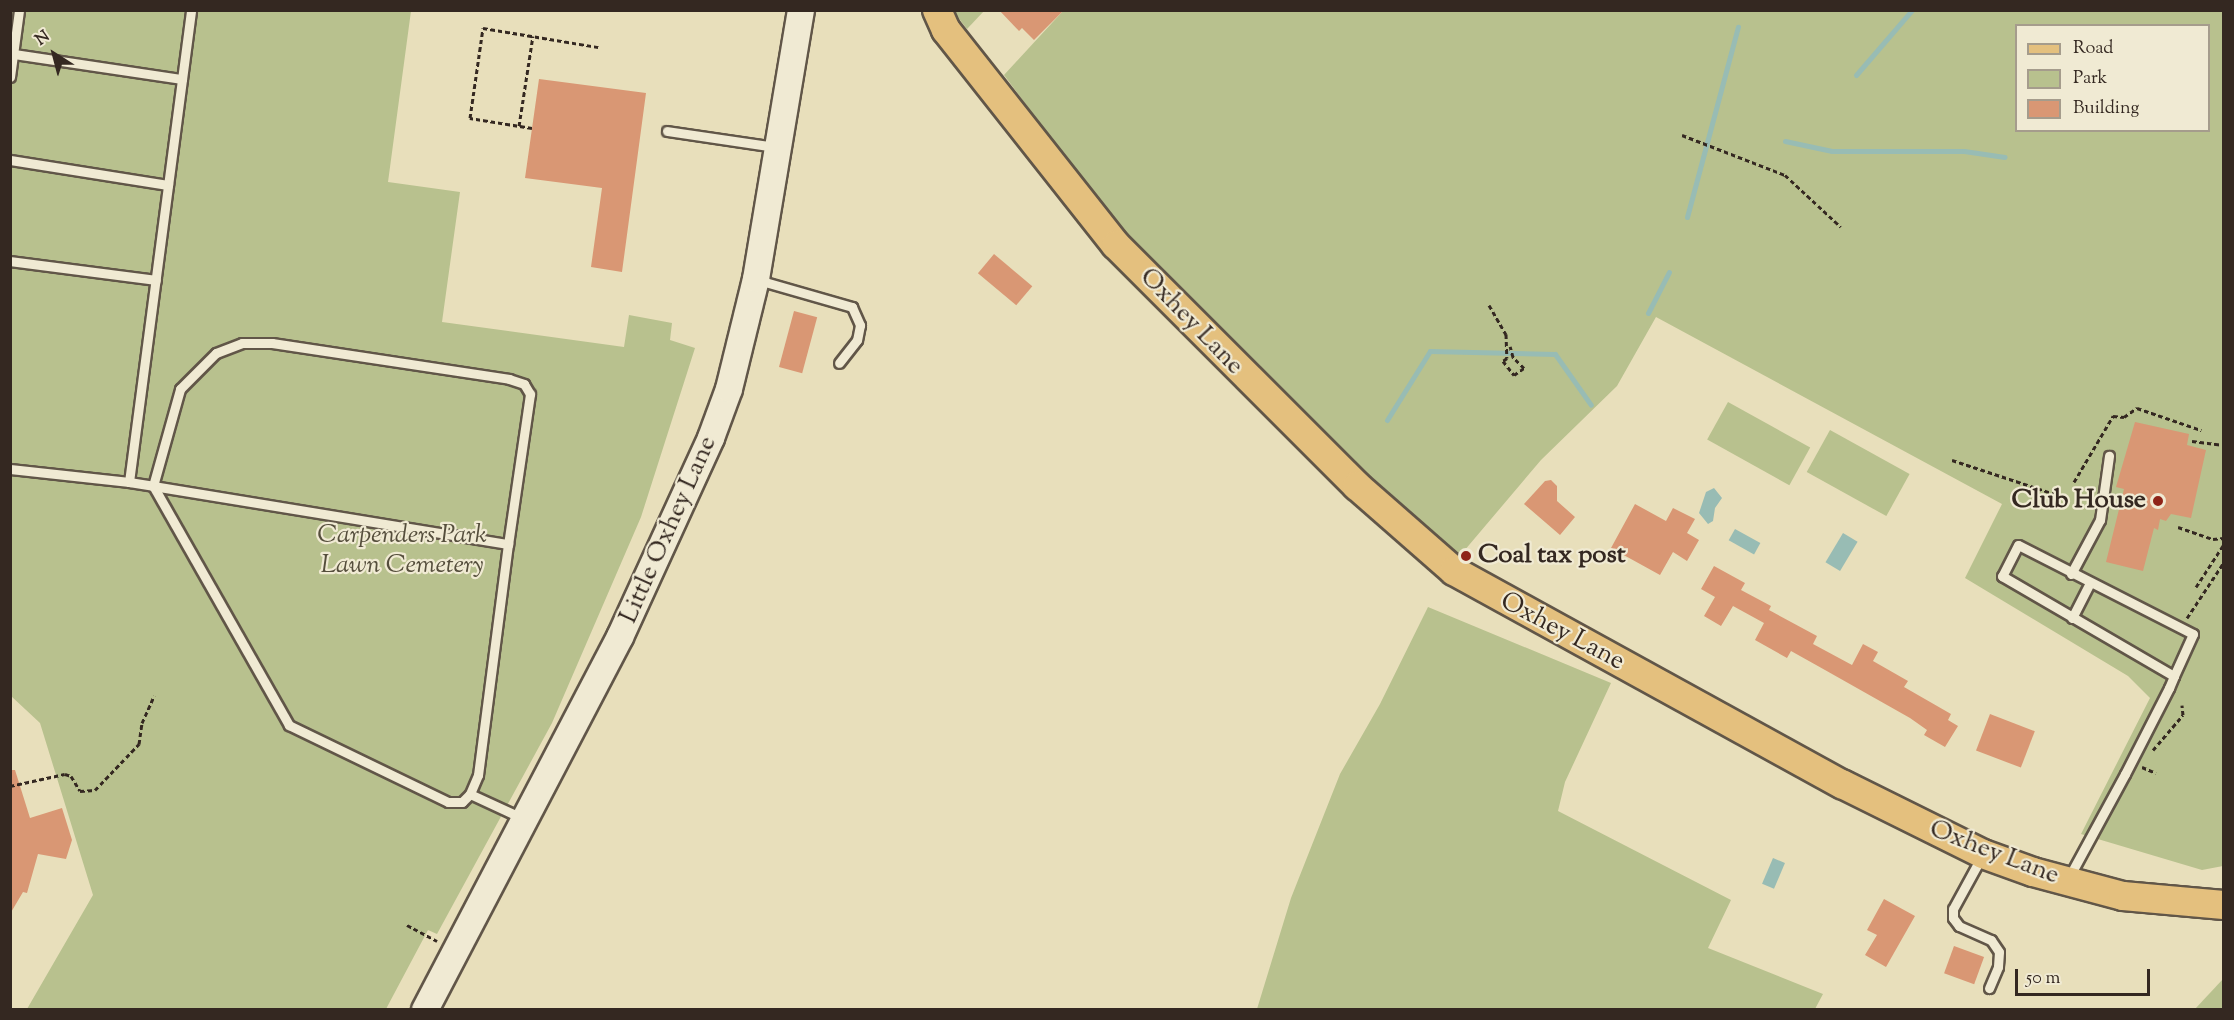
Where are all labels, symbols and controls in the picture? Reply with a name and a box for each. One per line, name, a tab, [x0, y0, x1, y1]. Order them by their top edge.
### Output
north arrow	[24, 24, 84, 84]
legend	[2015, 24, 2210, 132]
text: N	[31, 26, 55, 52]
text: Road	[2073, 36, 2113, 62]
text: Park	[2073, 66, 2107, 92]
text: Building	[2073, 96, 2139, 122]
street label: Oxhey Lane	[1132, 262, 1250, 382]
street label: Little Oxhey Lane	[614, 432, 724, 628]
place label: Club House	[2011, 485, 2146, 517]
marker: Club House	[2151, 494, 2165, 508]
park label: Carpenders Park Lawn Cemetery	[317, 520, 487, 582]
place label: Coal tax post	[1478, 540, 1626, 572]
marker: Coal tax post	[1459, 549, 1473, 563]
street label: Oxhey Lane	[1494, 586, 1630, 678]
street label: Oxhey Lane	[1925, 814, 2063, 892]
scale bar	[2018, 957, 2153, 995]
text: 50 m	[2026, 966, 2060, 992]

